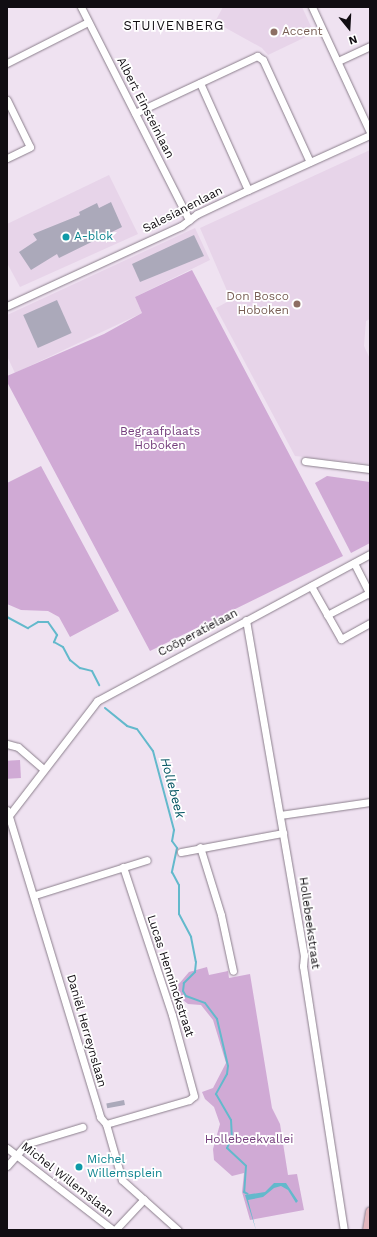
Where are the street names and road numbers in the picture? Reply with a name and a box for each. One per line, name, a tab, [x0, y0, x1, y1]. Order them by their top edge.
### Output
street label: Albert Einsteinlaan	[113, 55, 177, 161]
street label: Salesianenlaan	[141, 184, 225, 236]
street label: Coöperatielaan	[156, 606, 240, 660]
street label: Hollebeekstraat	[295, 876, 323, 970]
street label: Lucas Henninckstraat	[143, 913, 197, 1039]
street label: Daniël Herreynslaan	[63, 973, 109, 1089]
street label: Michel Willemslaan	[18, 1139, 116, 1221]

